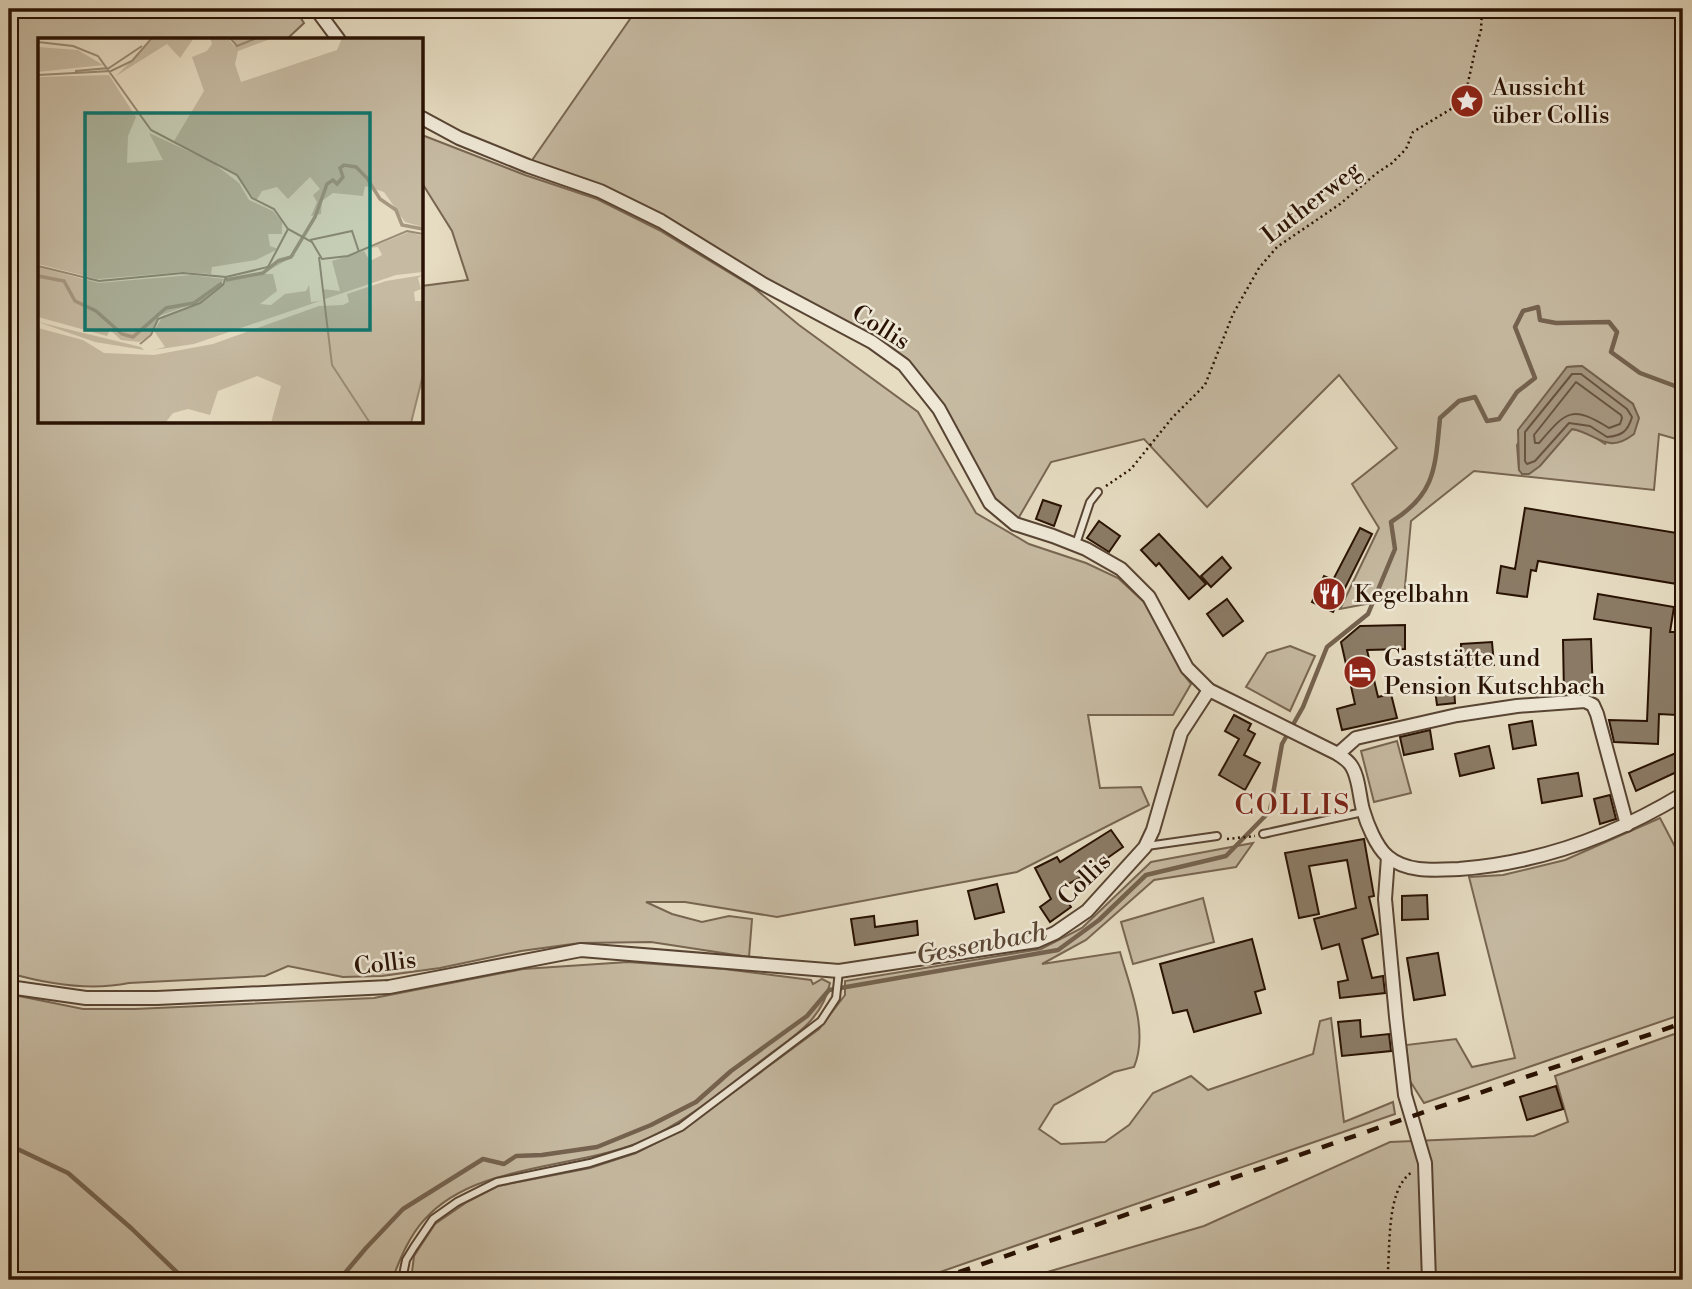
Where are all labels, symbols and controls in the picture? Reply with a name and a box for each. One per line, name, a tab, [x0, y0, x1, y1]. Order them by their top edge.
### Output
inset map	[38, 38, 424, 424]
place label: Aussicht über Collis	[1491, 73, 1609, 131]
place icon: Aussicht über Collis	[1448, 82, 1486, 120]
street label: Lutherweg	[1256, 155, 1367, 251]
street label: Collis	[846, 299, 915, 357]
restaurant icon: Kegelbahn	[1310, 575, 1348, 613]
place label: Kegelbahn	[1354, 580, 1469, 610]
place label: Gaststätte und Pension Kutschbach	[1384, 644, 1605, 702]
hotel icon: Gaststätte und Pension Kutschbach	[1341, 653, 1379, 691]
district label: COLLIS	[1235, 788, 1351, 823]
street label: Collis	[1052, 847, 1118, 912]
water label: Gessenbach	[913, 916, 1050, 972]
street label: Collis	[352, 945, 418, 983]

